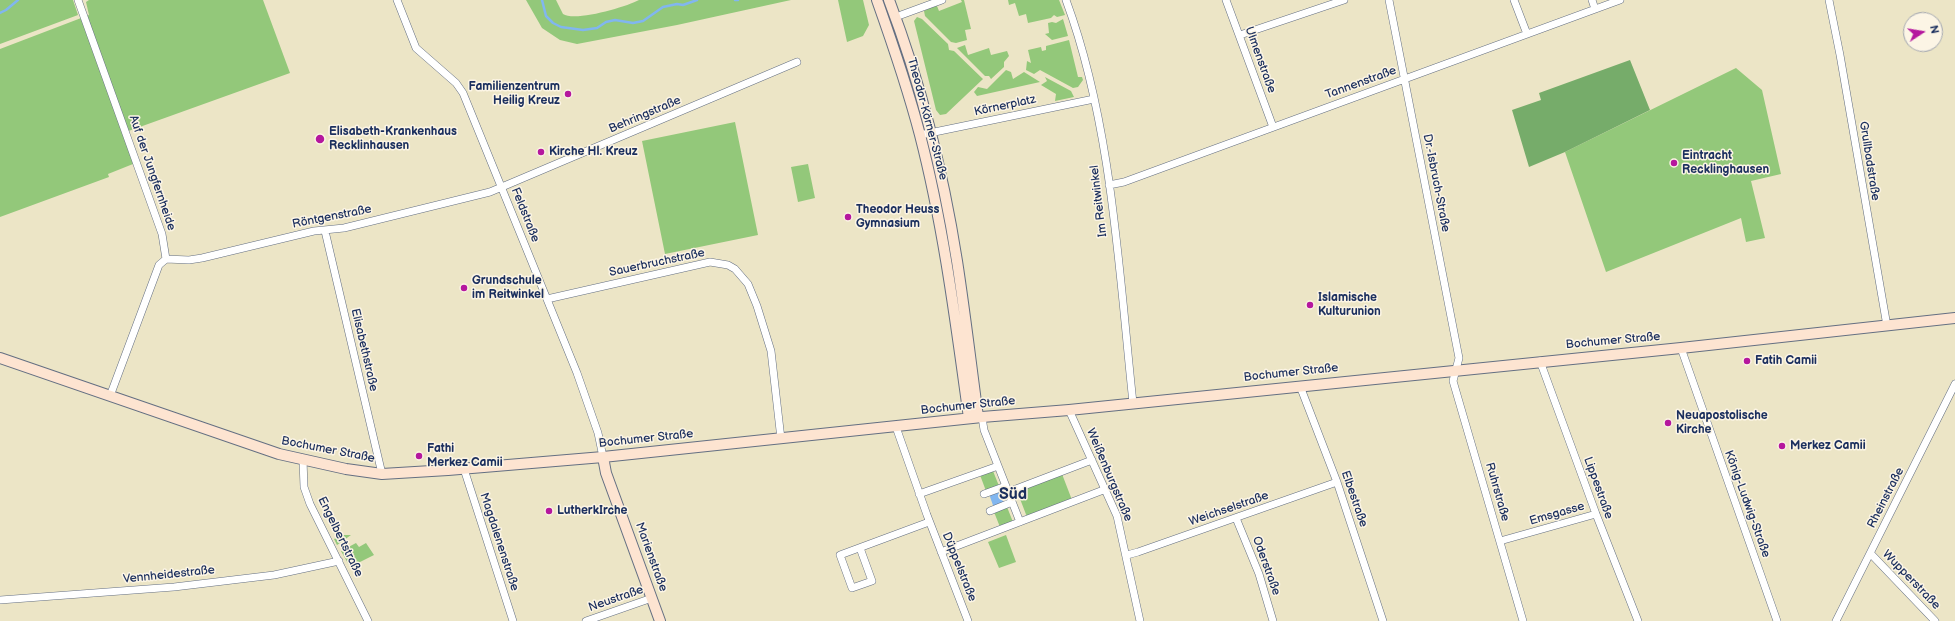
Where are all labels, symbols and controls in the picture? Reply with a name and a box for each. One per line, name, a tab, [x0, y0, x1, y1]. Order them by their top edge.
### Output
north arrow	[1903, 12, 1943, 52]
text: N	[1927, 24, 1941, 35]
street label: Ulmenstraße	[1241, 25, 1279, 95]
street label: Theodor-Körner-Straße	[904, 56, 950, 182]
street label: Tannenstraße	[1324, 63, 1398, 103]
place label: Familienzentrum Heilig Kreuz	[468, 80, 560, 108]
marker: Familienzentrum Heilig Kreuz	[563, 89, 573, 99]
street label: Körnerplatz	[973, 92, 1037, 120]
street label: Behringstraße	[607, 93, 683, 137]
street label: Auf der Jungfernheide	[125, 113, 179, 233]
street label: Grullbadstraße	[1856, 120, 1882, 202]
place label: Elisabeth-Krankenhaus Recklinhausen	[329, 125, 457, 153]
marker: Elisabeth-Krankenhaus Recklinhausen	[314, 133, 326, 145]
street label: Dr.-Isbruch-Straße	[1419, 133, 1453, 233]
place label: Kirche Hl. Kreuz	[549, 145, 638, 159]
marker: Kirche Hl. Kreuz	[536, 147, 546, 157]
place label: Eintracht Recklinghausen	[1682, 149, 1769, 177]
marker: Eintracht Recklinghausen	[1669, 158, 1679, 168]
street label: Im Reitwinkel	[1087, 164, 1111, 238]
street label: Feldstraße	[508, 186, 542, 244]
street label: Röntgenstraße	[291, 202, 373, 232]
place label: Theodor Heuss Gymnasium	[856, 203, 939, 231]
marker: Theodor Heuss Gymnasium	[843, 212, 853, 222]
street label: Sauerbruchstraße	[608, 246, 706, 280]
place label: Grundschule im Reitwinkel	[472, 274, 544, 302]
marker: Grundschule im Reitwinkel	[459, 283, 469, 293]
place label: Islamische Kulturunion	[1318, 291, 1381, 319]
marker: Islamische Kulturunion	[1305, 300, 1315, 310]
street label: Elisabethstraße	[347, 307, 381, 393]
street label: Bochumer Straße	[1565, 330, 1661, 352]
place label: Fatih Camii	[1755, 354, 1817, 368]
marker: Fatih Camii	[1742, 356, 1752, 366]
street label: Bochumer Straße	[1243, 361, 1339, 385]
street label: Bochumer Straße	[920, 394, 1016, 418]
place label: Neuapostolische Kirche	[1676, 409, 1768, 437]
marker: Neuapostolische Kirche	[1663, 418, 1673, 428]
street label: Weißenburgstraße	[1083, 426, 1135, 524]
street label: Bochumer Straße	[598, 427, 694, 451]
street label: Bochumer Straße	[280, 434, 376, 466]
place label: Merkez Camii	[1790, 439, 1866, 453]
marker: Merkez Camii	[1777, 441, 1787, 451]
place label: Fathi Merkez Camii	[427, 442, 503, 470]
street label: König-Ludwig-Straße	[1721, 448, 1773, 560]
marker: Fathi Merkez Camii	[414, 451, 424, 461]
street label: Lippestraße	[1580, 455, 1616, 521]
street label: Ruhrstraße	[1482, 461, 1512, 523]
street label: Rheinstraße	[1865, 465, 1907, 531]
street label: Elbestraße	[1338, 469, 1370, 529]
district label: Süd	[999, 485, 1027, 505]
street label: Weichselstraße	[1187, 489, 1271, 529]
street label: Magdalenenstraße	[476, 491, 522, 593]
street label: Engelbertstraße	[314, 494, 366, 580]
street label: Emsgasse	[1528, 499, 1586, 529]
place label: LutherkIrche	[557, 504, 628, 518]
marker: LutherkIrche	[544, 506, 554, 516]
street label: Marienstraße	[632, 520, 670, 594]
street label: Düppelstraße	[939, 530, 979, 604]
street label: Oderstraße	[1249, 535, 1283, 597]
street label: Wupperstraße	[1879, 547, 1943, 613]
street label: Vennheidestraße	[122, 563, 216, 587]
street label: Neustraße	[587, 583, 645, 615]

